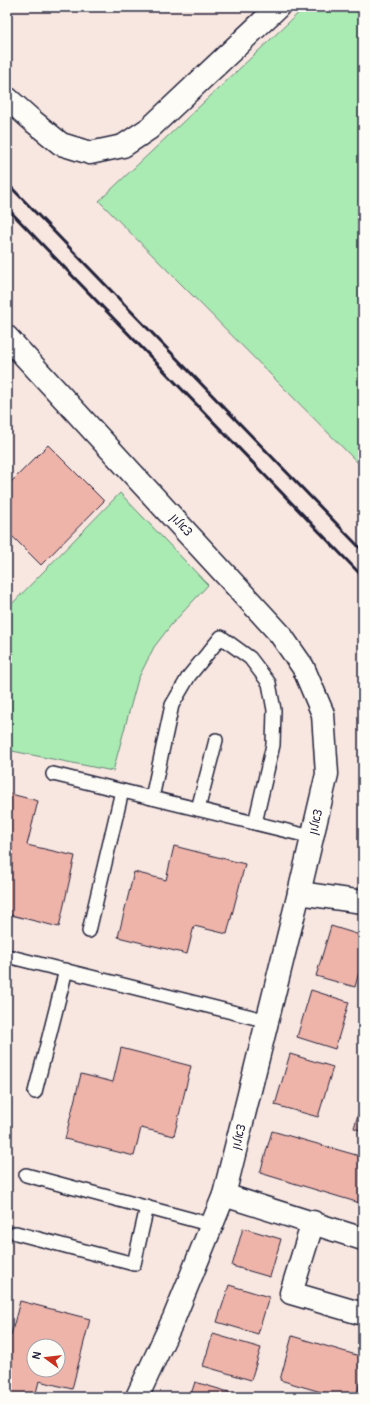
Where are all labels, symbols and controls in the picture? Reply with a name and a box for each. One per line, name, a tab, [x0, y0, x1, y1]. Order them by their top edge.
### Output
street label: צאלון	[167, 510, 195, 540]
street label: צאלון	[306, 808, 326, 836]
street label: צאלון	[229, 1123, 249, 1151]
north arrow	[26, 1338, 66, 1378]
text: N	[30, 1350, 44, 1361]

